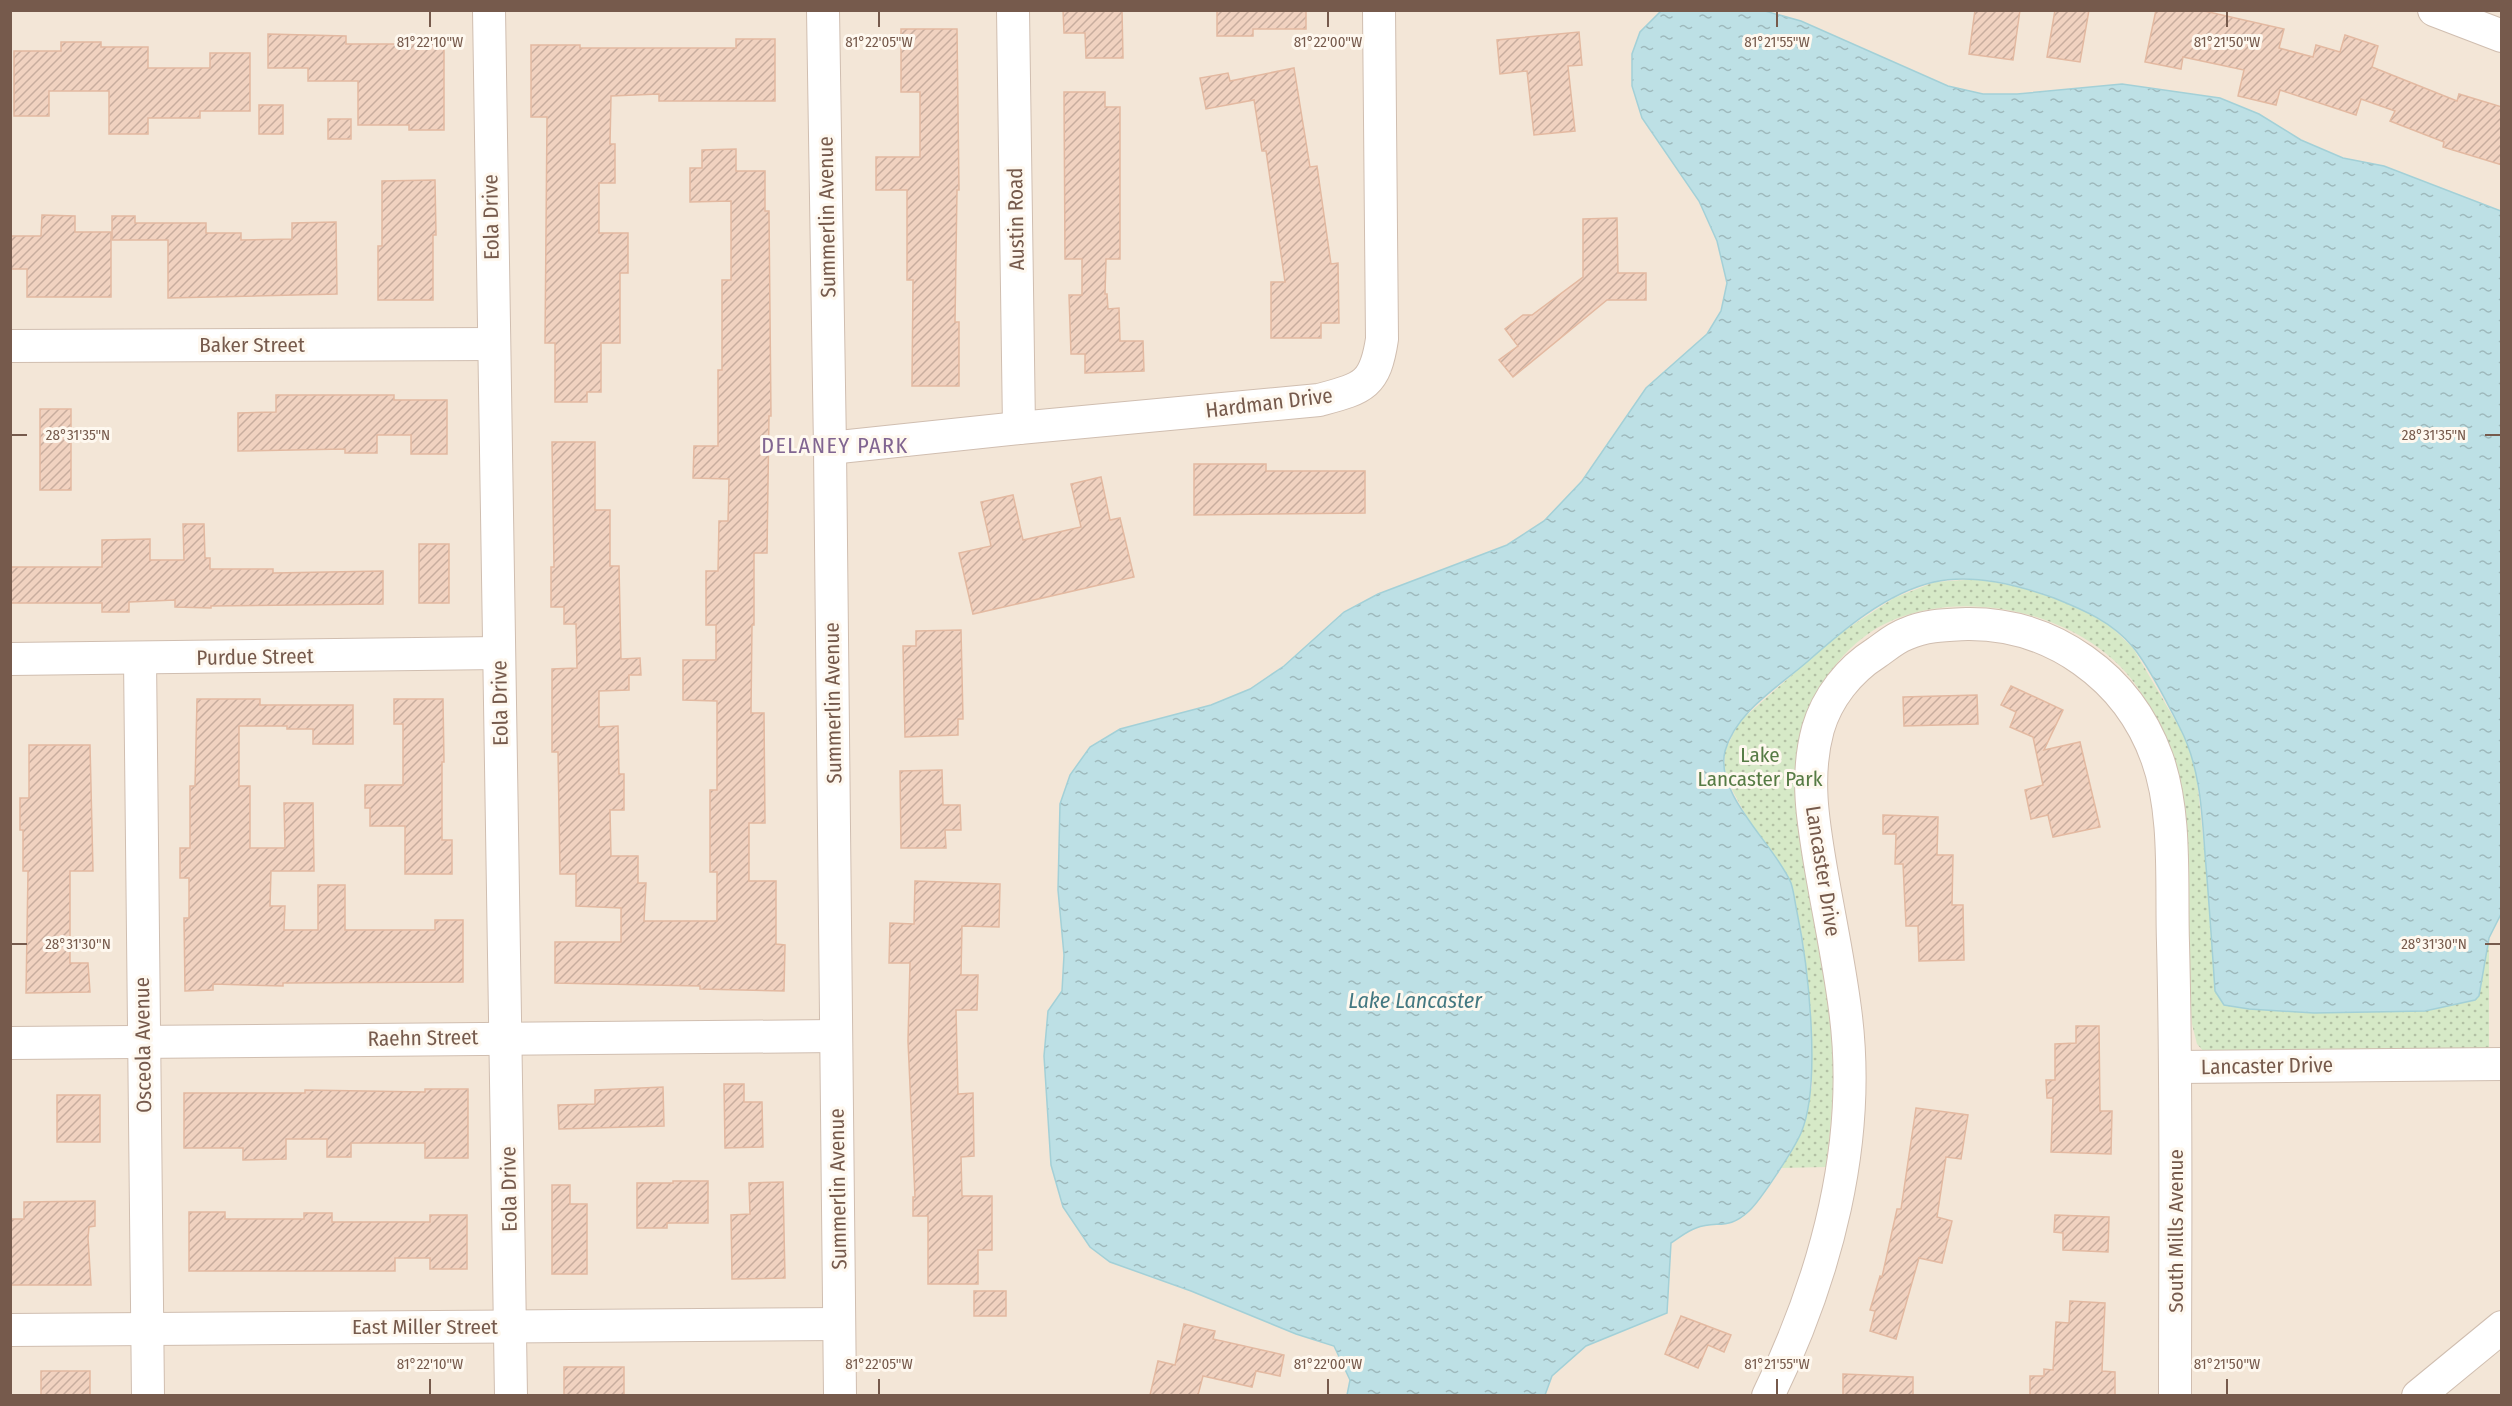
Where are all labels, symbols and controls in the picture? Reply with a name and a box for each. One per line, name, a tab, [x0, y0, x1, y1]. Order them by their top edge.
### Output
text: 81°22'10"W	[397, 33, 463, 51]
text: 81°22'05"W	[845, 33, 913, 51]
text: 81°22'00"W	[1294, 33, 1362, 51]
text: 81°21'55"W	[1744, 33, 1810, 51]
text: 81°21'50"W	[2194, 33, 2260, 51]
street label: Summerlin Avenue	[813, 136, 841, 298]
street label: Austin Road	[1002, 167, 1030, 271]
street label: Eola Drive	[477, 174, 505, 260]
street label: Baker Street	[199, 332, 305, 358]
street label: Hardman Drive	[1204, 382, 1334, 424]
text: 28°31'35"N	[46, 426, 110, 444]
text: 28°31'35"N	[2402, 426, 2466, 444]
district label: DELANEY PARK	[761, 432, 909, 459]
street label: Summerlin Avenue	[819, 622, 847, 784]
street label: Purdue Street	[196, 643, 314, 671]
street label: Eola Drive	[486, 660, 514, 746]
park label: Lake Lancaster Park	[1698, 742, 1823, 792]
street label: Lancaster Drive	[1800, 804, 1846, 938]
text: 28°31'30"N	[45, 935, 111, 953]
text: 28°31'30"N	[2401, 935, 2467, 953]
street label: Osceola Avenue	[129, 977, 157, 1113]
water label: Lake Lancaster	[1348, 987, 1483, 1014]
street label: Raehn Street	[367, 1024, 479, 1052]
street label: Lancaster Drive	[2201, 1052, 2333, 1080]
street label: Summerlin Avenue	[824, 1108, 852, 1270]
street label: Eola Drive	[495, 1146, 523, 1232]
street label: South Mills Avenue	[2163, 1149, 2189, 1313]
street label: East Miller Street	[352, 1314, 498, 1340]
text: 81°22'10"W	[397, 1355, 463, 1373]
text: 81°22'05"W	[845, 1355, 913, 1373]
text: 81°22'00"W	[1294, 1355, 1362, 1373]
text: 81°21'55"W	[1744, 1355, 1810, 1373]
text: 81°21'50"W	[2194, 1355, 2260, 1373]

